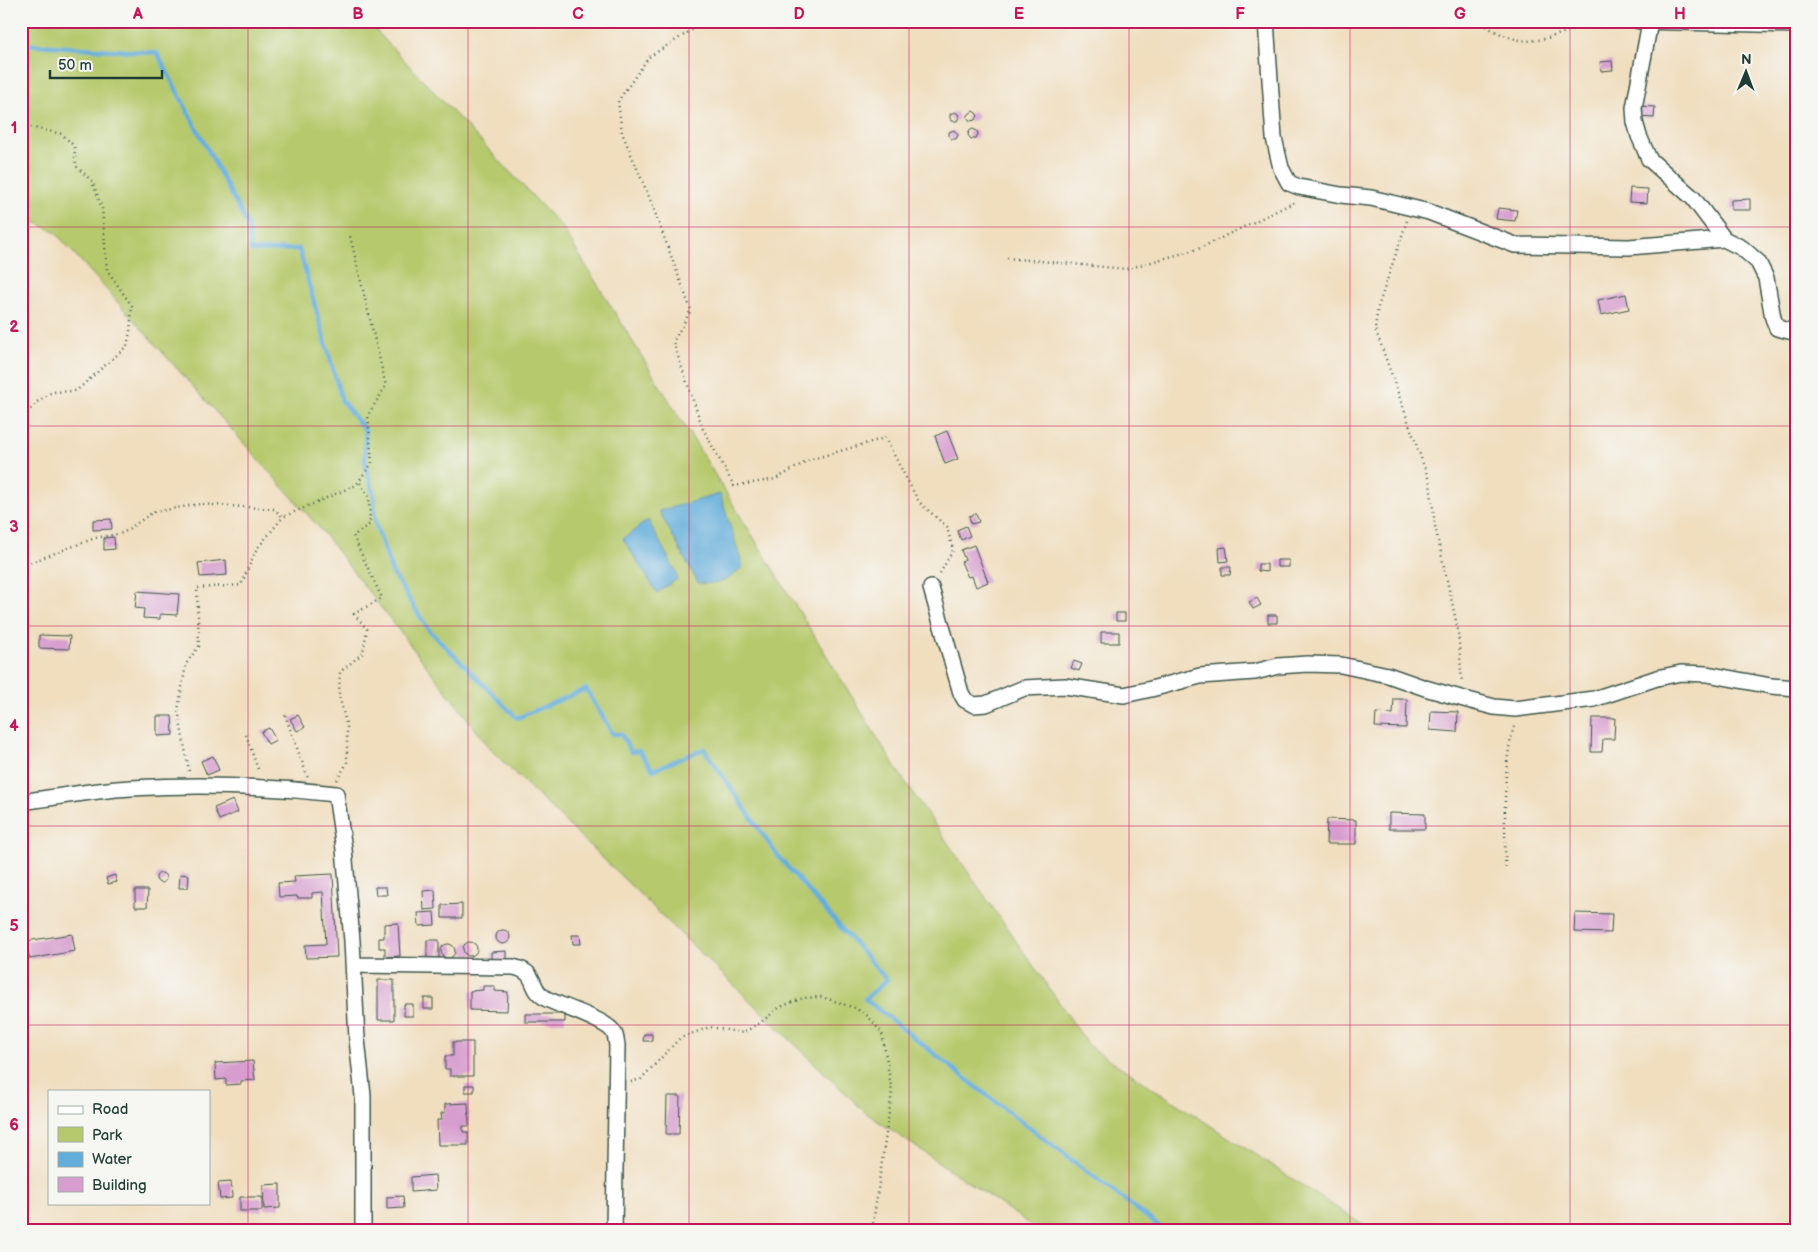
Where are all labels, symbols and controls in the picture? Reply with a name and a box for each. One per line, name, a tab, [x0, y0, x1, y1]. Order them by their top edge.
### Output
text: A	[132, 5, 143, 24]
text: B	[352, 5, 364, 24]
text: C	[572, 5, 584, 24]
text: D	[793, 5, 805, 24]
text: E	[1014, 5, 1024, 24]
text: F	[1235, 5, 1245, 24]
text: G	[1454, 5, 1466, 24]
text: H	[1674, 5, 1686, 24]
scale bar	[50, 48, 162, 80]
north arrow	[1720, 48, 1770, 98]
text: N	[1741, 51, 1752, 68]
text: 50 m	[58, 56, 92, 75]
text: 1	[11, 119, 17, 138]
text: 2	[9, 318, 19, 337]
text: 3	[9, 518, 19, 537]
text: 4	[9, 717, 19, 736]
text: 5	[9, 917, 19, 936]
legend	[48, 1090, 210, 1204]
text: Road	[92, 1100, 128, 1119]
text: 6	[9, 1116, 19, 1135]
text: Park	[92, 1126, 123, 1145]
text: Water	[92, 1150, 132, 1169]
text: Building	[92, 1176, 147, 1195]

